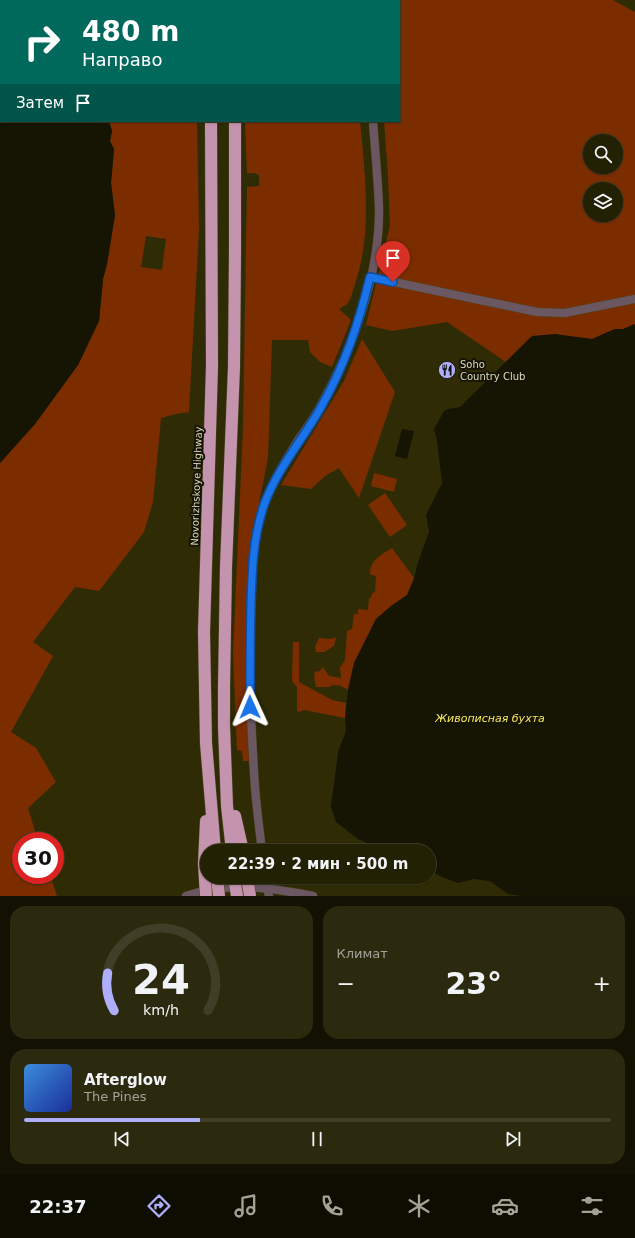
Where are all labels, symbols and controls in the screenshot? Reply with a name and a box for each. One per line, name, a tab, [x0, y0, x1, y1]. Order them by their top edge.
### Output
text: 480 m	[82, 15, 179, 48]
icon: right	[16, 16, 68, 68]
text: Направо	[82, 49, 162, 70]
icon: arrive	[72, 92, 94, 114]
text: Затем	[16, 94, 64, 112]
map controls	[583, 134, 623, 222]
button: search	[583, 134, 623, 174]
button: layers	[583, 182, 623, 222]
pin	[376, 241, 410, 282]
icon: arrive	[382, 247, 404, 269]
place label: Soho Country Club	[460, 359, 525, 382]
restaurant icon: Soho Country Club	[437, 360, 457, 380]
street label: Novorizhskoye Highway	[189, 426, 204, 546]
position arrow	[229, 686, 271, 728]
water label: Живописная бухта	[434, 712, 545, 725]
speed limit sign: 30	[12, 832, 64, 884]
text: 22:39 · 2 мин · 500 m	[228, 855, 409, 873]
text: Климат	[337, 946, 388, 961]
text: 24	[132, 954, 190, 1003]
text: 23°	[445, 966, 502, 1001]
text: −	[337, 971, 355, 996]
text: +	[593, 971, 611, 996]
text: km/h	[143, 1001, 179, 1017]
text: Afterglow	[84, 1071, 167, 1089]
text: The Pines	[84, 1089, 147, 1104]
icon: previous	[111, 1128, 133, 1150]
icon: pause	[306, 1128, 328, 1150]
icon: next	[502, 1128, 524, 1150]
icon: directions	[145, 1192, 173, 1220]
icon: music	[232, 1192, 260, 1220]
icon: phone	[318, 1192, 346, 1220]
icon: climate	[405, 1192, 433, 1220]
icon: car	[491, 1192, 519, 1220]
icon: filters	[578, 1192, 606, 1220]
text: 22:37	[29, 1196, 87, 1217]

